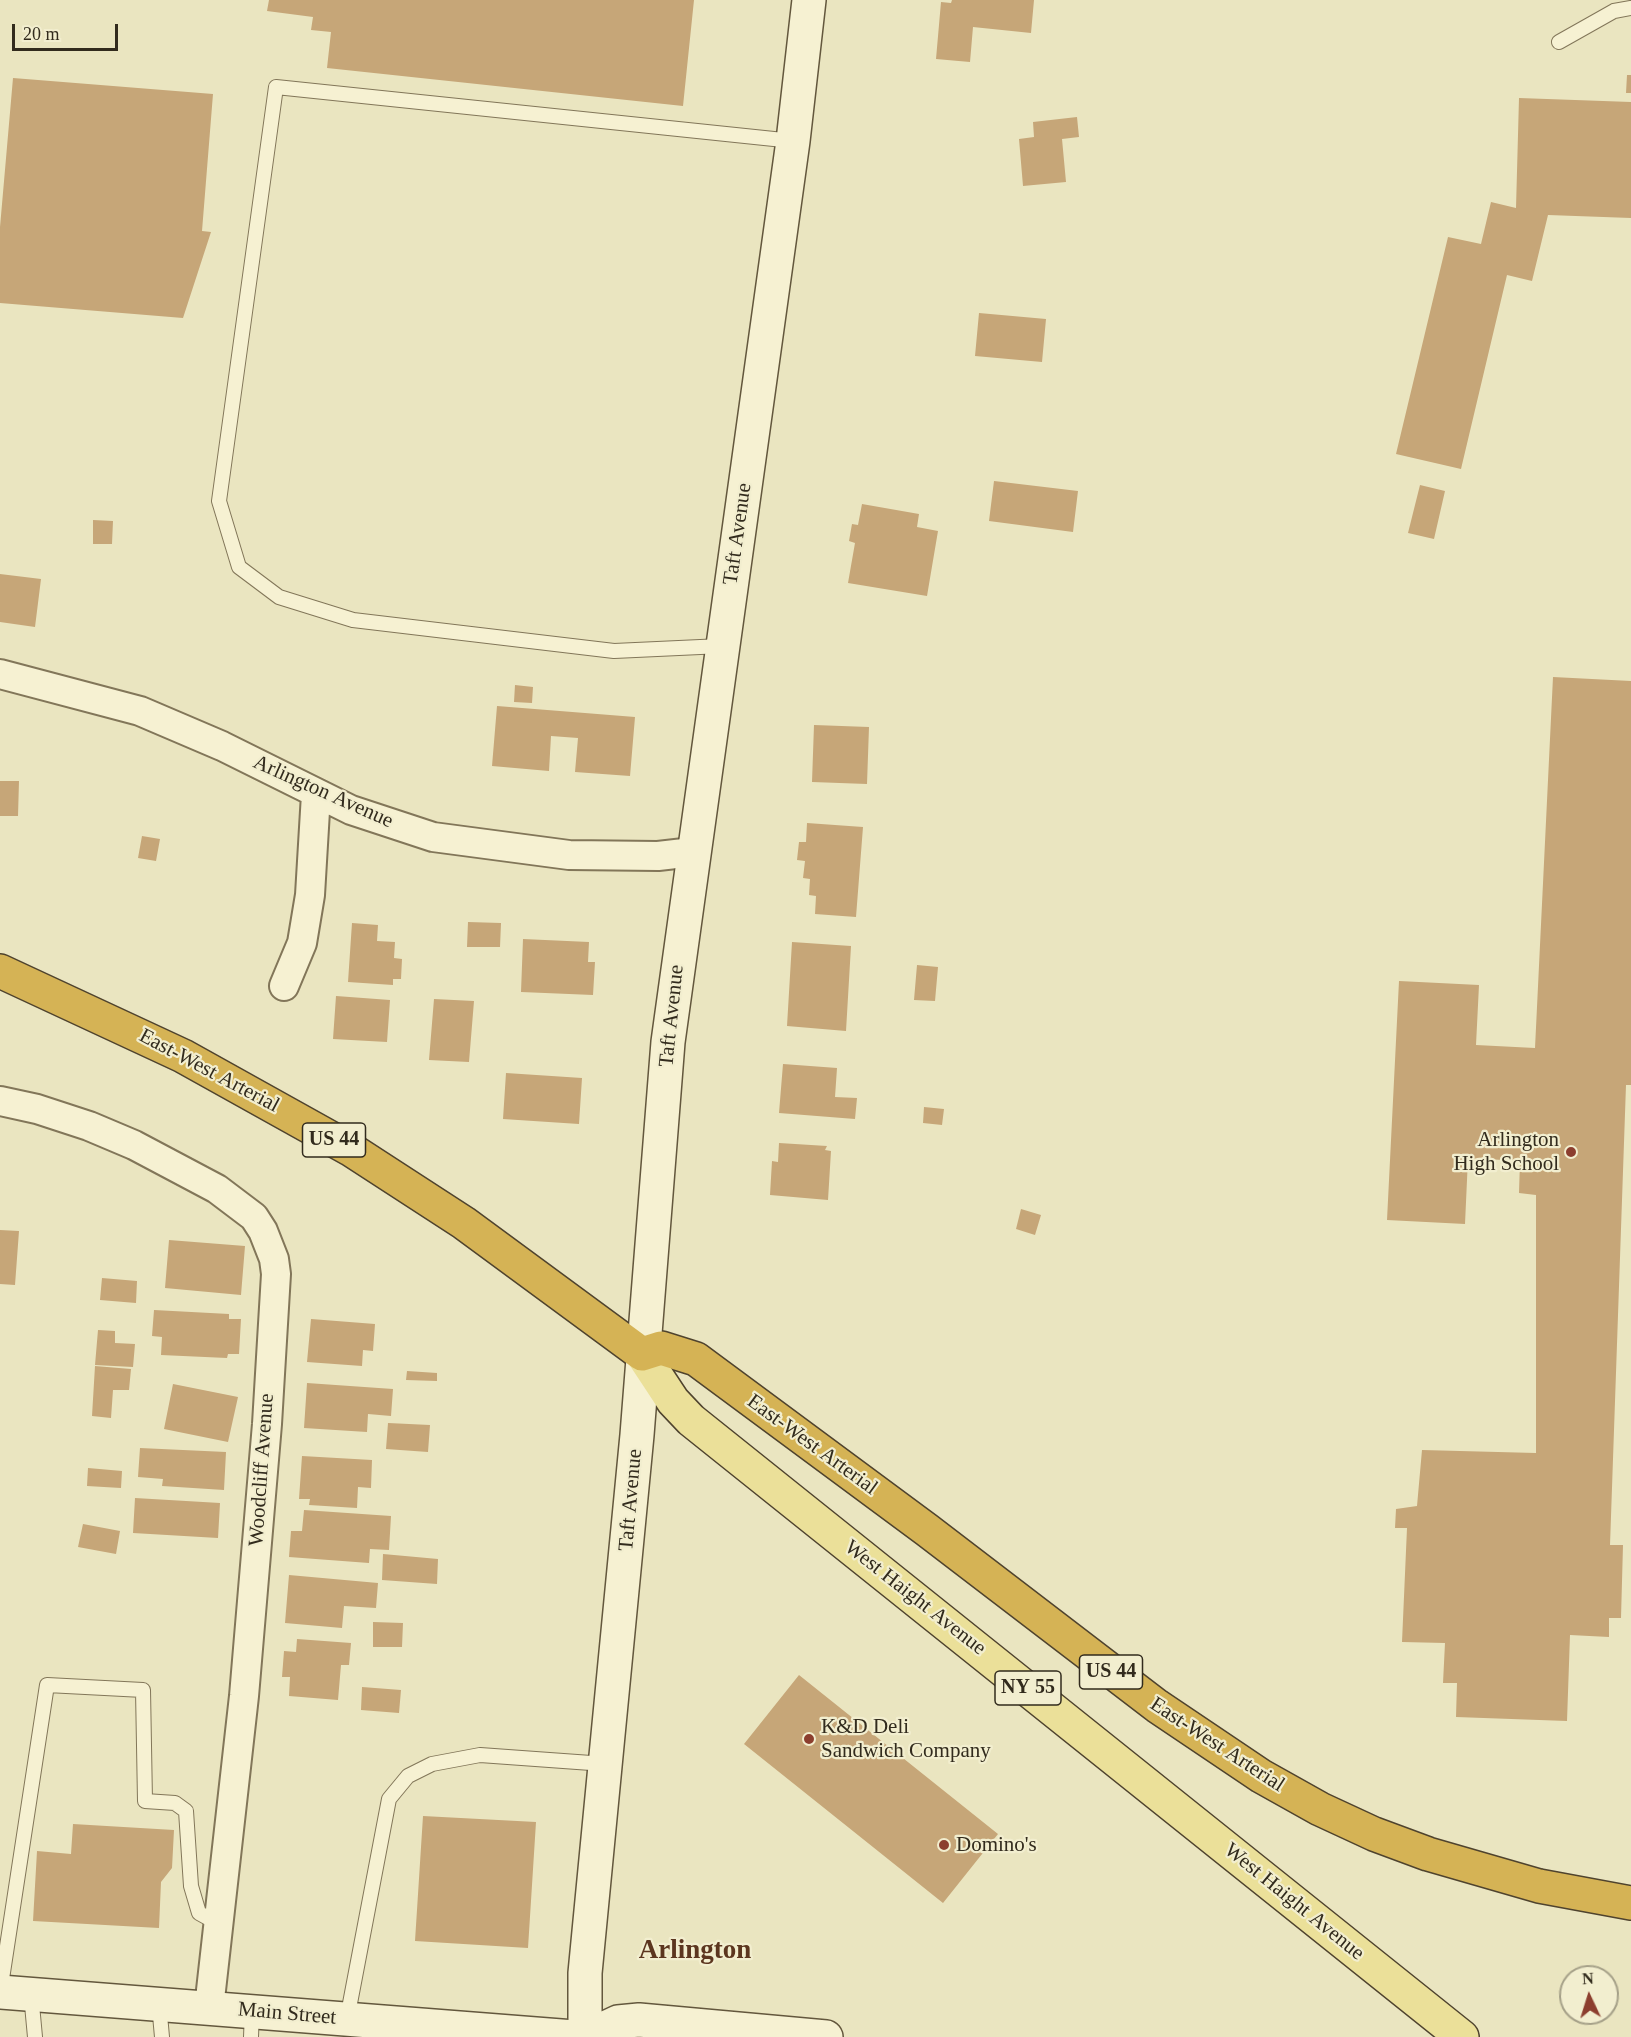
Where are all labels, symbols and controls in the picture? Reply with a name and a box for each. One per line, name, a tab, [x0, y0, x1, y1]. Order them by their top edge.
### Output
scale bar	[15, 12, 122, 50]
text: 20 m	[23, 24, 60, 44]
street label: Taft Avenue	[718, 481, 758, 587]
street label: Arlington Avenue	[249, 750, 397, 834]
street label: Taft Avenue	[654, 964, 690, 1068]
street label: East-West Arterial	[135, 1023, 283, 1119]
road number: US 44	[302, 1123, 366, 1157]
place label: Arlington High School	[1453, 1127, 1559, 1177]
marker: Arlington High School	[1564, 1145, 1578, 1159]
street label: East-West Arterial	[742, 1389, 882, 1501]
street label: Woodcliff Avenue	[244, 1393, 280, 1547]
street label: Taft Avenue	[614, 1448, 648, 1552]
street label: West Haight Avenue	[839, 1535, 991, 1661]
road number: US 44	[1080, 1655, 1142, 1689]
road number: NY 55	[995, 1671, 1061, 1705]
street label: East-West Arterial	[1145, 1692, 1289, 1798]
place label: K&D Deli Sandwich Company	[821, 1714, 991, 1764]
marker: K&D Deli Sandwich Company	[802, 1732, 816, 1746]
place label: Domino's	[956, 1832, 1037, 1858]
marker: Domino's	[937, 1838, 951, 1852]
street label: West Haight Avenue	[1219, 1838, 1369, 1966]
district label: Arlington	[639, 1935, 751, 1967]
north arrow	[1559, 1965, 1619, 2025]
text: N	[1581, 1970, 1594, 1987]
street label: Main Street	[237, 1997, 337, 2031]

